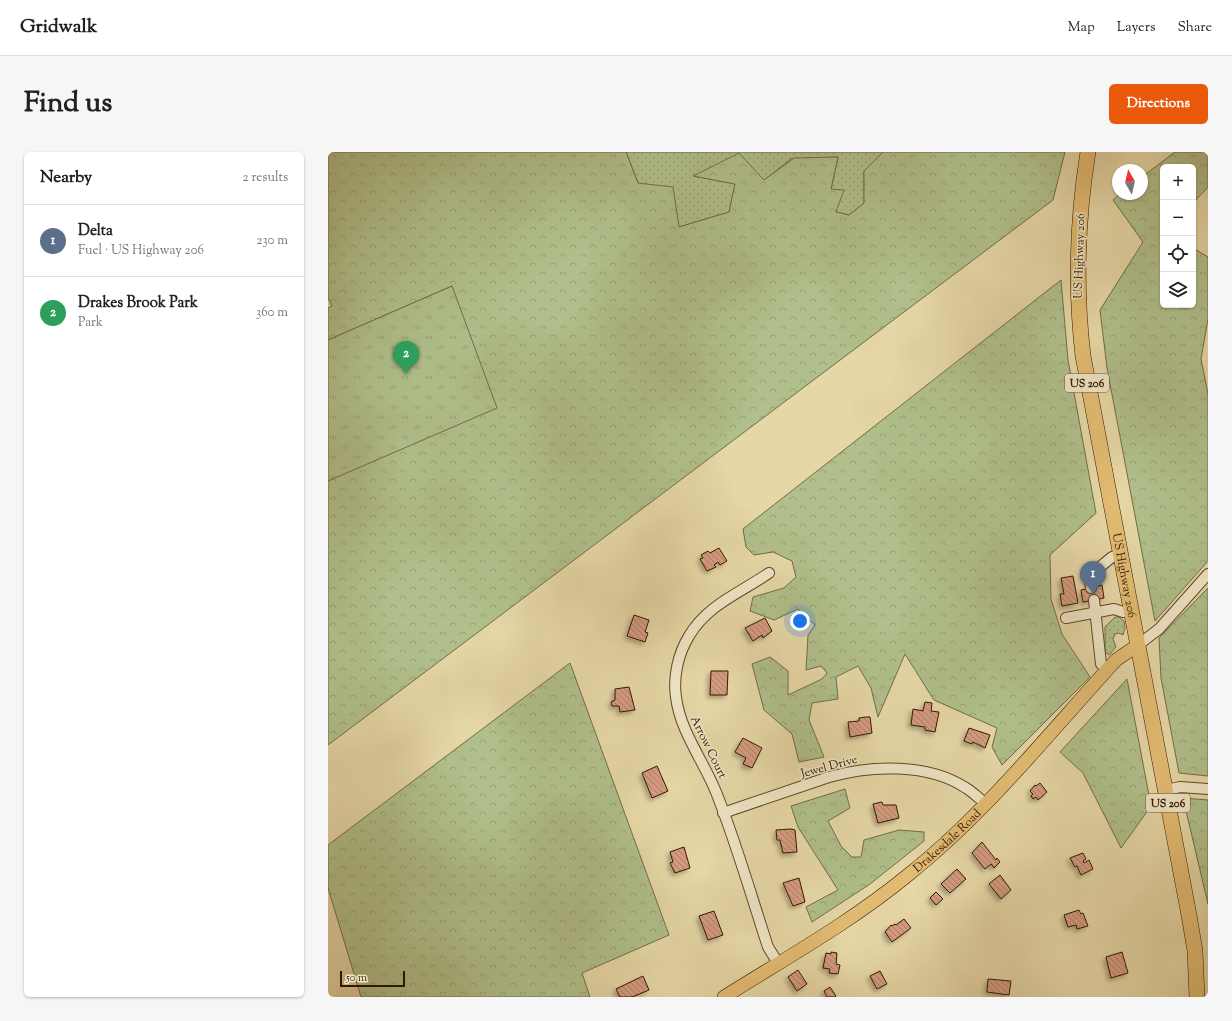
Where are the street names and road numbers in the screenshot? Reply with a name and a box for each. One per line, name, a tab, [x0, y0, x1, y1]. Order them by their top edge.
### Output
street label: US Highway 206	[1070, 213, 1090, 299]
road number: US 206	[1065, 374, 1109, 392]
street label: US Highway 206	[1107, 532, 1140, 620]
street label: Arrow Court	[685, 713, 731, 782]
street label: Jewel Drive	[798, 751, 860, 783]
road number: US 206	[1146, 794, 1190, 812]
street label: Drakesdale Road	[910, 805, 986, 877]

